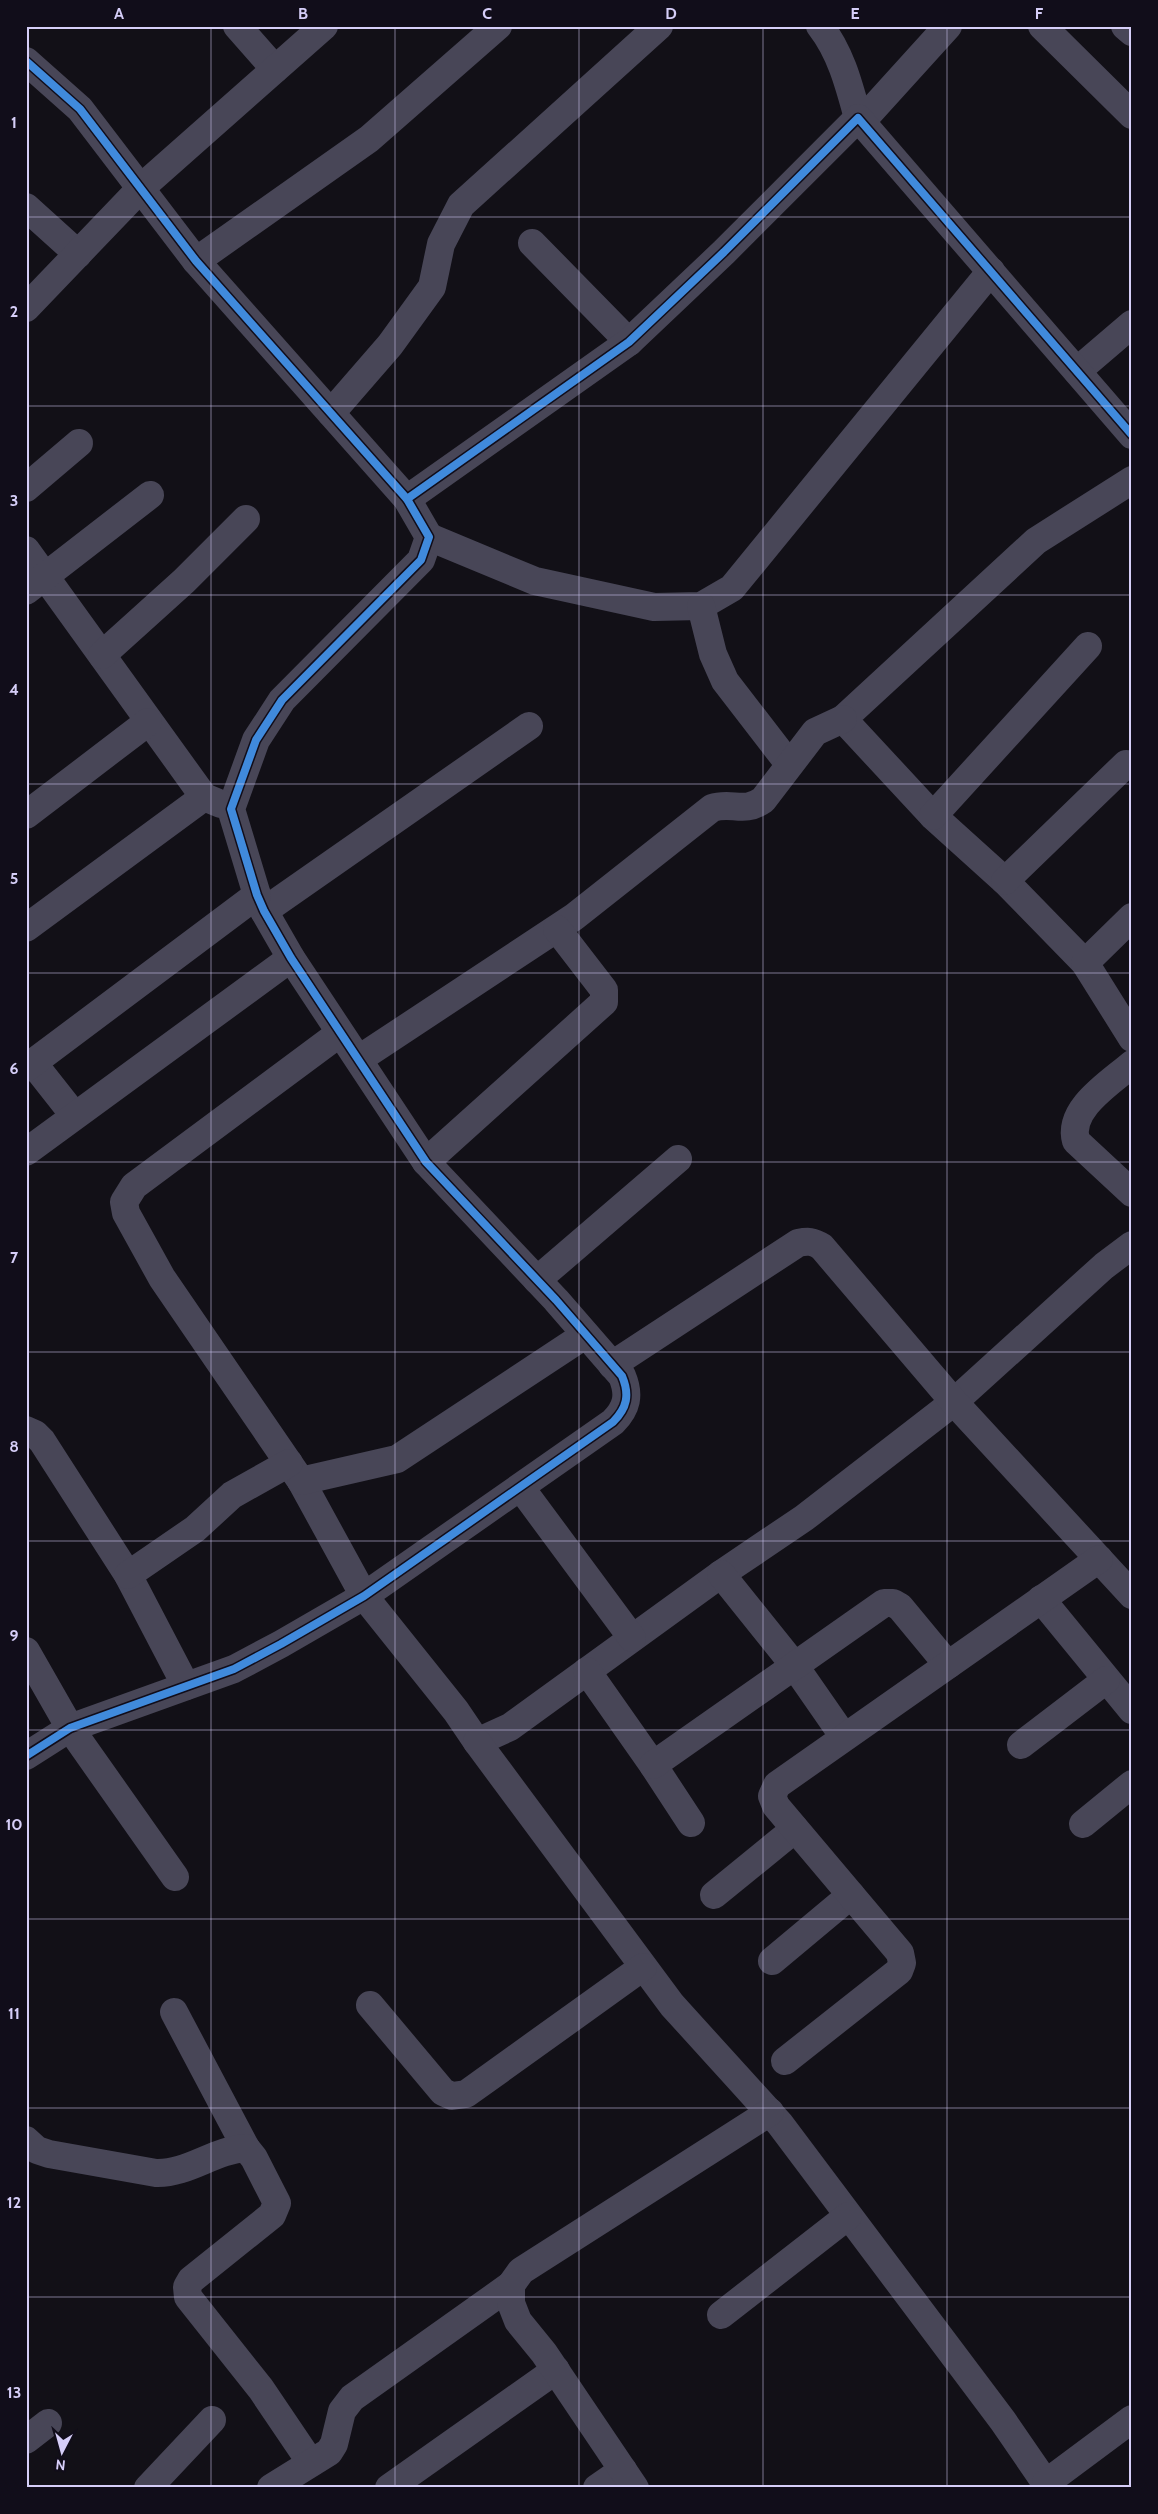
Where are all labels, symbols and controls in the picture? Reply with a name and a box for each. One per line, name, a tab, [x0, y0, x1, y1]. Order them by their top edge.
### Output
text: A	[114, 4, 124, 23]
text: B	[298, 4, 308, 23]
text: C	[482, 4, 492, 23]
text: D	[665, 4, 677, 23]
text: E	[850, 4, 860, 23]
text: F	[1035, 4, 1044, 23]
text: 1	[11, 113, 17, 132]
text: 2	[10, 302, 18, 321]
text: 3	[10, 491, 18, 510]
text: 4	[9, 680, 19, 699]
text: 5	[10, 869, 18, 888]
text: 6	[10, 1059, 19, 1078]
text: 7	[10, 1248, 19, 1267]
text: 8	[9, 1437, 19, 1456]
text: 9	[10, 1626, 19, 1645]
text: 10	[5, 1815, 23, 1834]
text: 11	[8, 2004, 20, 2023]
text: 12	[7, 2193, 21, 2212]
text: 13	[7, 2383, 21, 2402]
north arrow	[38, 2426, 88, 2476]
text: N	[55, 2455, 67, 2474]

